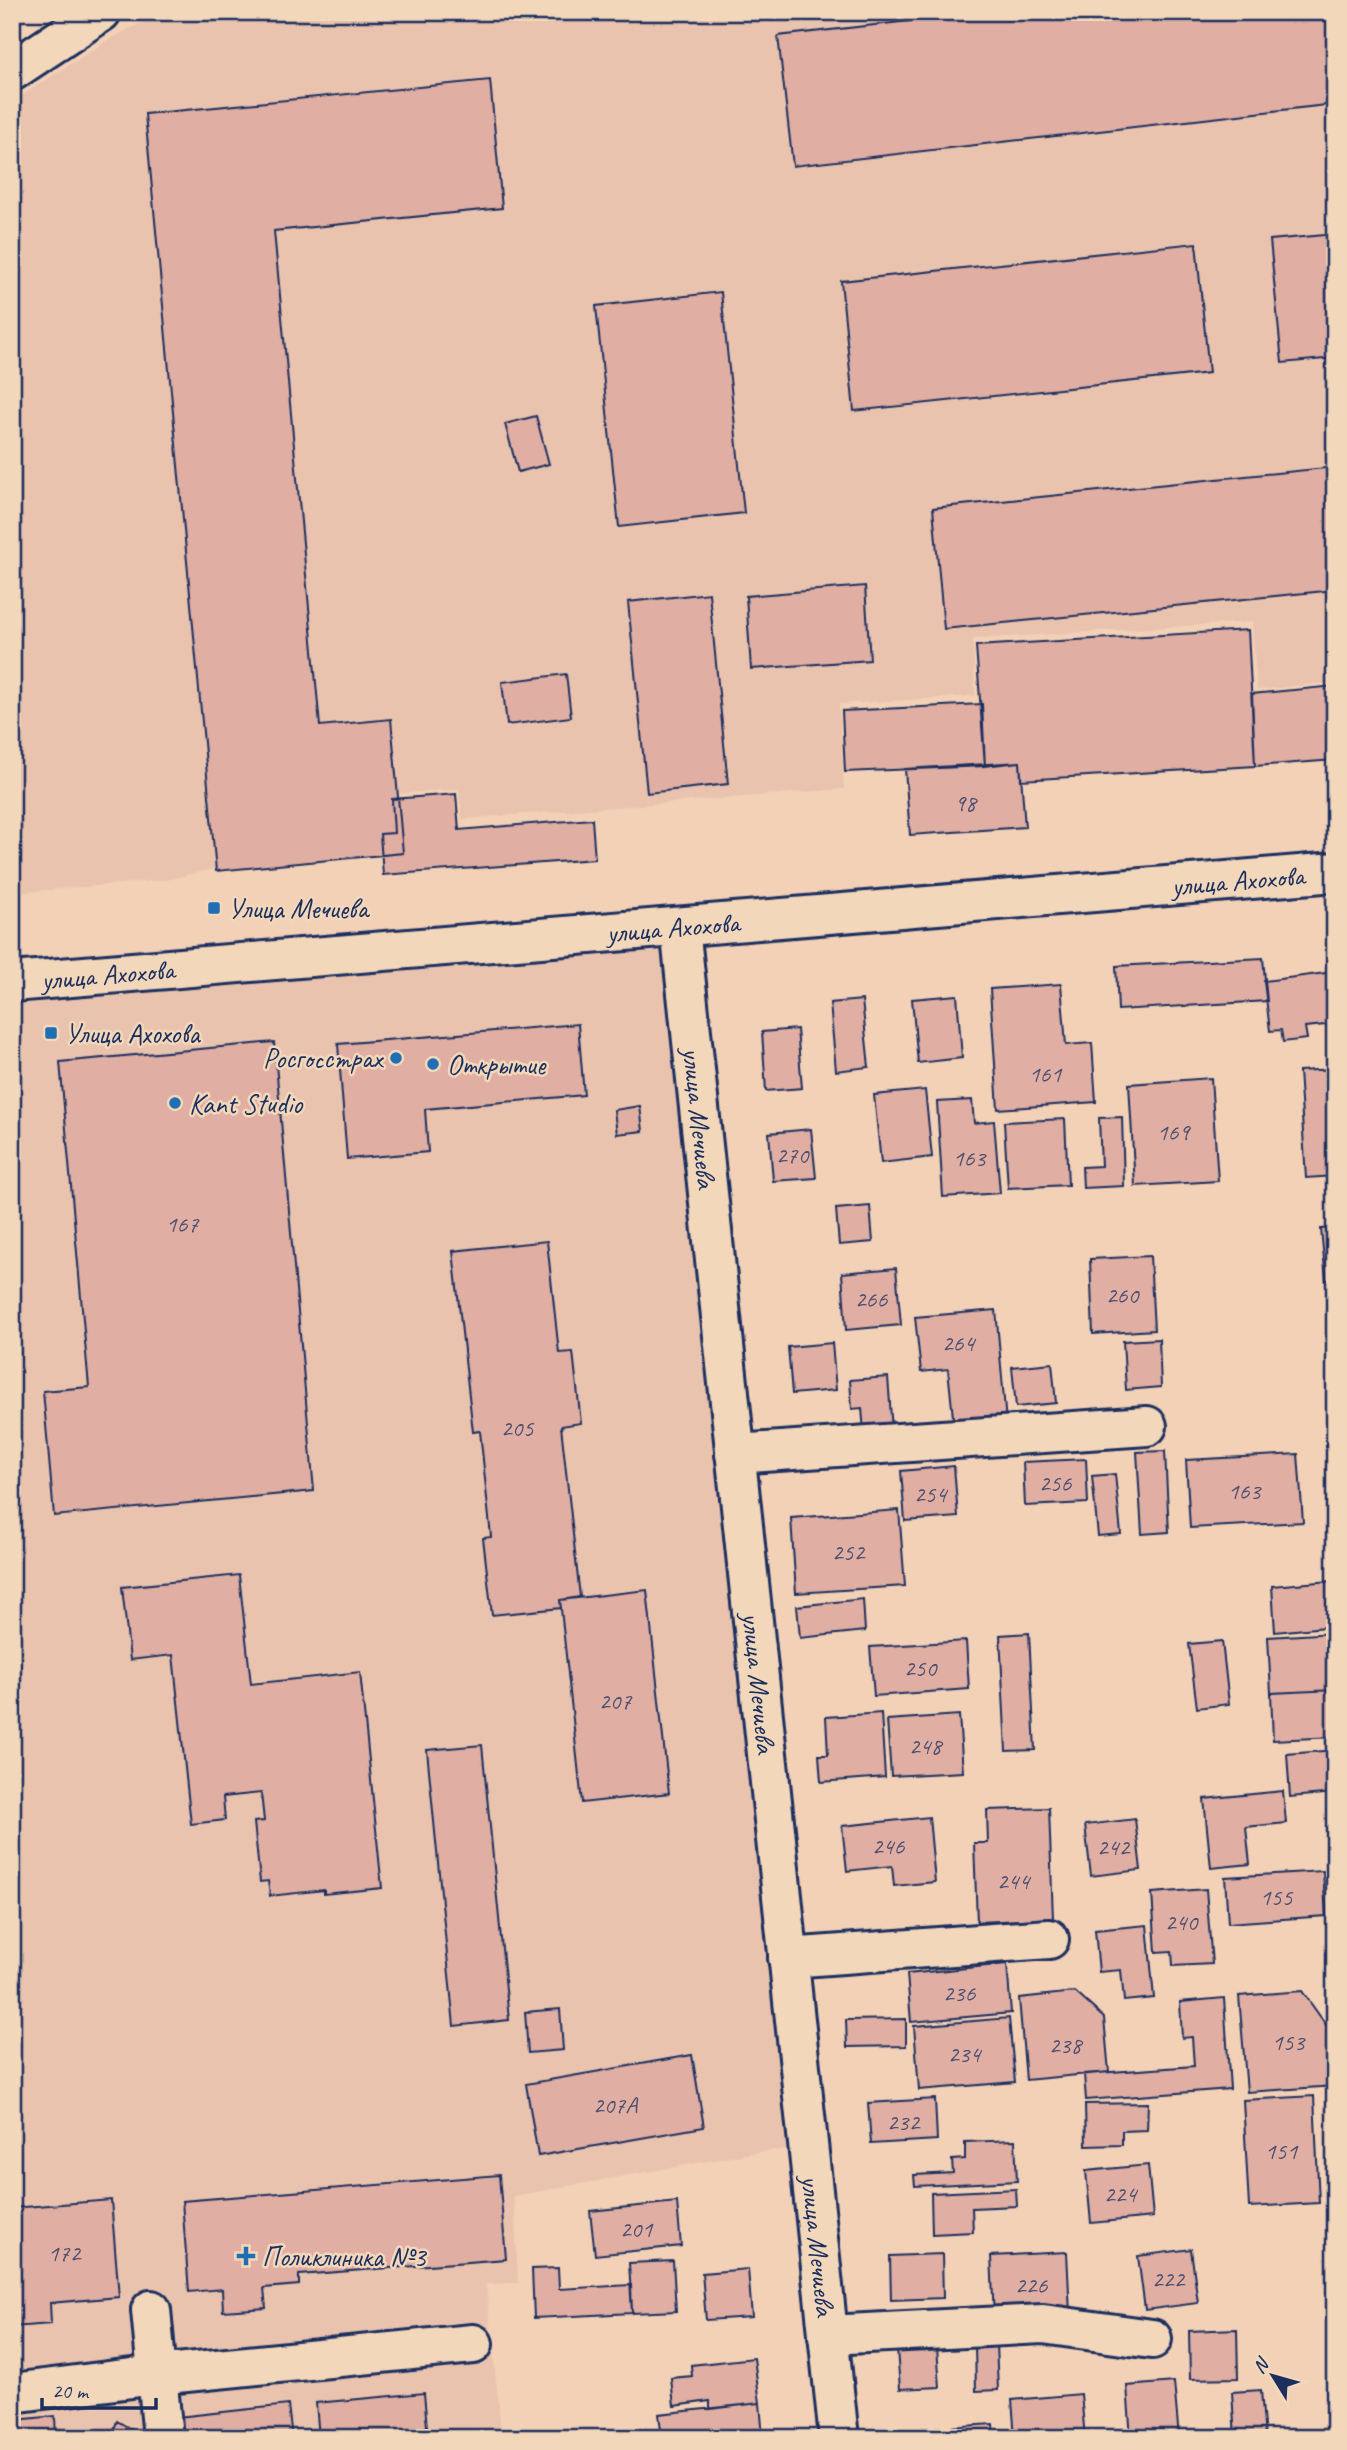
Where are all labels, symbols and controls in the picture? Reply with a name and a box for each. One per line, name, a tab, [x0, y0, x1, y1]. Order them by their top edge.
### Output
house number: 98	[954, 788, 978, 818]
street label: улица Ахохова	[1168, 857, 1308, 903]
place label: Улица Мечиева	[228, 891, 370, 926]
marker: Улица Мечиева	[206, 900, 222, 916]
street label: улица Ахохова	[603, 904, 743, 950]
street label: улица Ахохова	[38, 951, 178, 997]
place label: Улица Ахохова	[65, 1016, 201, 1051]
marker: Улица Ахохова	[43, 1025, 59, 1041]
place label: Росгосстрах	[263, 1041, 384, 1076]
street label: улица Мечиева	[675, 1044, 725, 1192]
place label: Открытие	[447, 1047, 547, 1082]
marker: Росгосстрах	[388, 1050, 404, 1066]
marker: Открытие	[425, 1056, 441, 1072]
house number: 161	[1029, 1059, 1062, 1089]
place label: Kant Studio	[189, 1086, 304, 1121]
marker: Kant Studio	[167, 1095, 183, 1111]
house number: 169	[1157, 1117, 1191, 1147]
house number: 270	[776, 1140, 810, 1170]
house number: 163	[953, 1143, 987, 1173]
house number: 167	[166, 1209, 199, 1239]
house number: 260	[1106, 1280, 1140, 1310]
house number: 266	[855, 1284, 888, 1314]
house number: 264	[942, 1328, 976, 1358]
house number: 205	[501, 1413, 534, 1443]
house number: 256	[1039, 1468, 1072, 1498]
house number: 163	[1228, 1476, 1262, 1506]
house number: 254	[914, 1479, 948, 1509]
house number: 252	[832, 1537, 866, 1567]
street label: улица Мечиева	[735, 1609, 785, 1757]
house number: 250	[904, 1653, 938, 1683]
house number: 207	[599, 1686, 632, 1716]
house number: 248	[909, 1731, 943, 1761]
house number: 246	[872, 1831, 905, 1861]
house number: 242	[1097, 1832, 1131, 1862]
house number: 244	[997, 1866, 1031, 1896]
house number: 155	[1260, 1882, 1293, 1912]
house number: 240	[1165, 1907, 1199, 1937]
house number: 236	[943, 1978, 976, 2008]
house number: 153	[1272, 2027, 1306, 2057]
house number: 238	[1049, 2030, 1083, 2060]
house number: 234	[948, 2039, 982, 2069]
house number: 207А	[593, 2090, 638, 2120]
house number: 232	[887, 2107, 921, 2137]
house number: 151	[1265, 2136, 1298, 2166]
street label: улица Мечиева	[794, 2172, 844, 2320]
house number: 224	[1104, 2179, 1138, 2209]
house number: 201	[620, 2214, 653, 2244]
house number: 172	[48, 2238, 82, 2268]
place label: Поликлиника №3	[262, 2239, 428, 2274]
marker: Поликлиника №3	[236, 2246, 256, 2266]
house number: 222	[1152, 2264, 1186, 2294]
house number: 226	[1015, 2270, 1048, 2300]
north arrow	[1238, 2342, 1308, 2412]
text: N	[1247, 2352, 1275, 2378]
scale bar	[42, 2366, 156, 2410]
text: 20 m	[52, 2378, 90, 2404]

